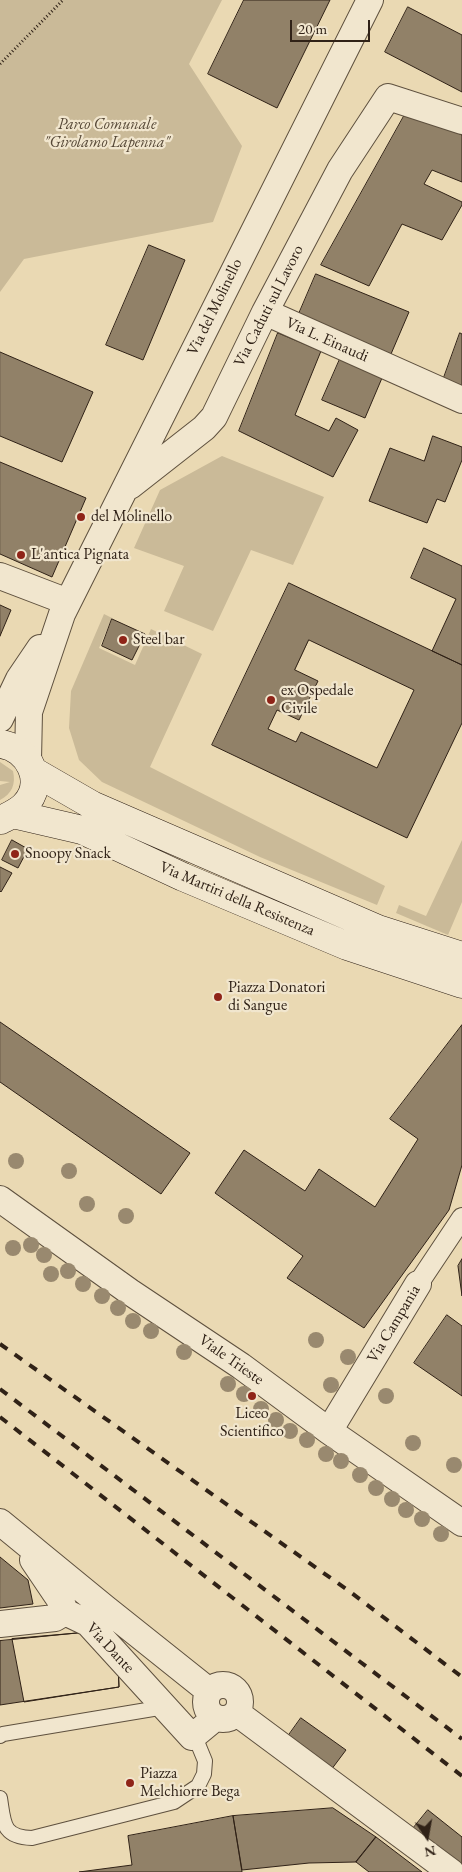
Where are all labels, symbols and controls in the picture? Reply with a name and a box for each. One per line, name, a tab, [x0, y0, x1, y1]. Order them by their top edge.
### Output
scale bar	[292, 10, 372, 42]
text: 20 m	[298, 19, 327, 38]
park label: Parco Comunale "Girolamo Lapenna"	[44, 115, 170, 153]
street label: Via Caduti sul Lavoro	[230, 242, 308, 370]
street label: Via del Molinello	[183, 256, 247, 358]
street label: Via L. Einaudi	[283, 313, 371, 367]
place label: del Molinello	[91, 507, 172, 527]
marker: del Molinello	[75, 511, 87, 523]
place label: L'antica Pignata	[31, 545, 129, 565]
marker: L'antica Pignata	[15, 549, 27, 561]
place label: Steel bar	[133, 630, 184, 650]
marker: Steel bar	[117, 634, 129, 646]
place label: ex Ospedale Civile	[281, 681, 353, 719]
marker: ex Ospedale Civile	[265, 694, 277, 706]
place label: Snoopy Snack	[25, 844, 111, 864]
marker: Snoopy Snack	[9, 848, 21, 860]
street label: Via Martiri della Resistenza	[156, 858, 318, 940]
place label: Piazza Donatori di Sangue	[228, 978, 325, 1016]
marker: Piazza Donatori di Sangue	[212, 991, 224, 1003]
street label: Via Campania	[363, 1282, 425, 1366]
street label: Viale Trieste	[195, 1331, 267, 1389]
marker: Liceo Scientifico	[246, 1390, 258, 1402]
place label: Liceo Scientifico	[220, 1404, 284, 1442]
street label: Via Dante	[82, 1619, 138, 1677]
place label: Piazza Melchiorre Bega	[140, 1764, 240, 1802]
marker: Piazza Melchiorre Bega	[124, 1777, 136, 1789]
north arrow	[402, 1812, 452, 1862]
text: N	[423, 1842, 438, 1862]

